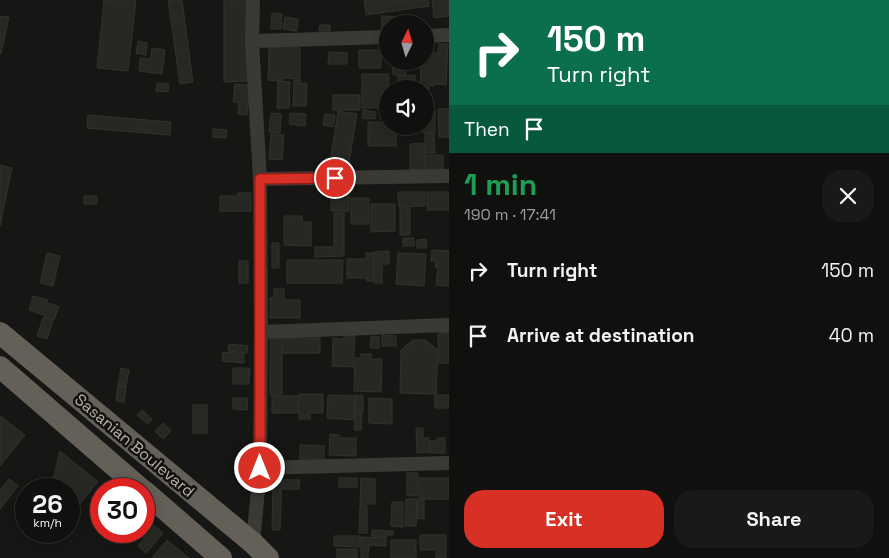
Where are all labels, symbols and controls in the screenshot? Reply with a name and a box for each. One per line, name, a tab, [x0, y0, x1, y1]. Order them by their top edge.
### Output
north arrow	[379, 15, 434, 70]
map controls	[379, 15, 434, 135]
text: 150 m	[547, 17, 645, 61]
icon: right	[464, 20, 529, 85]
text: Turn right	[547, 60, 650, 88]
button: sound	[379, 80, 434, 135]
icon: arrive	[520, 115, 548, 143]
text: Then	[464, 117, 510, 142]
pin	[314, 157, 356, 199]
icon: arrive	[321, 164, 349, 192]
text: 1 min	[464, 165, 537, 204]
button: close	[822, 170, 874, 222]
text: 190 m · 17:41	[464, 204, 556, 225]
icon: right	[464, 257, 492, 285]
text: Turn right	[507, 258, 597, 283]
text: 150 m	[821, 258, 874, 283]
icon: arrive	[464, 322, 492, 350]
text: Arrive at destination	[507, 323, 695, 348]
text: 40 m	[829, 323, 874, 348]
street label: Sasanian Boulevard	[70, 389, 199, 502]
position arrow	[233, 441, 285, 493]
speed limit sign: 30	[90, 478, 155, 543]
text: 26	[32, 488, 63, 520]
button: Exit	[464, 490, 664, 548]
button: Share	[674, 490, 874, 548]
text: km/h	[33, 515, 62, 531]

